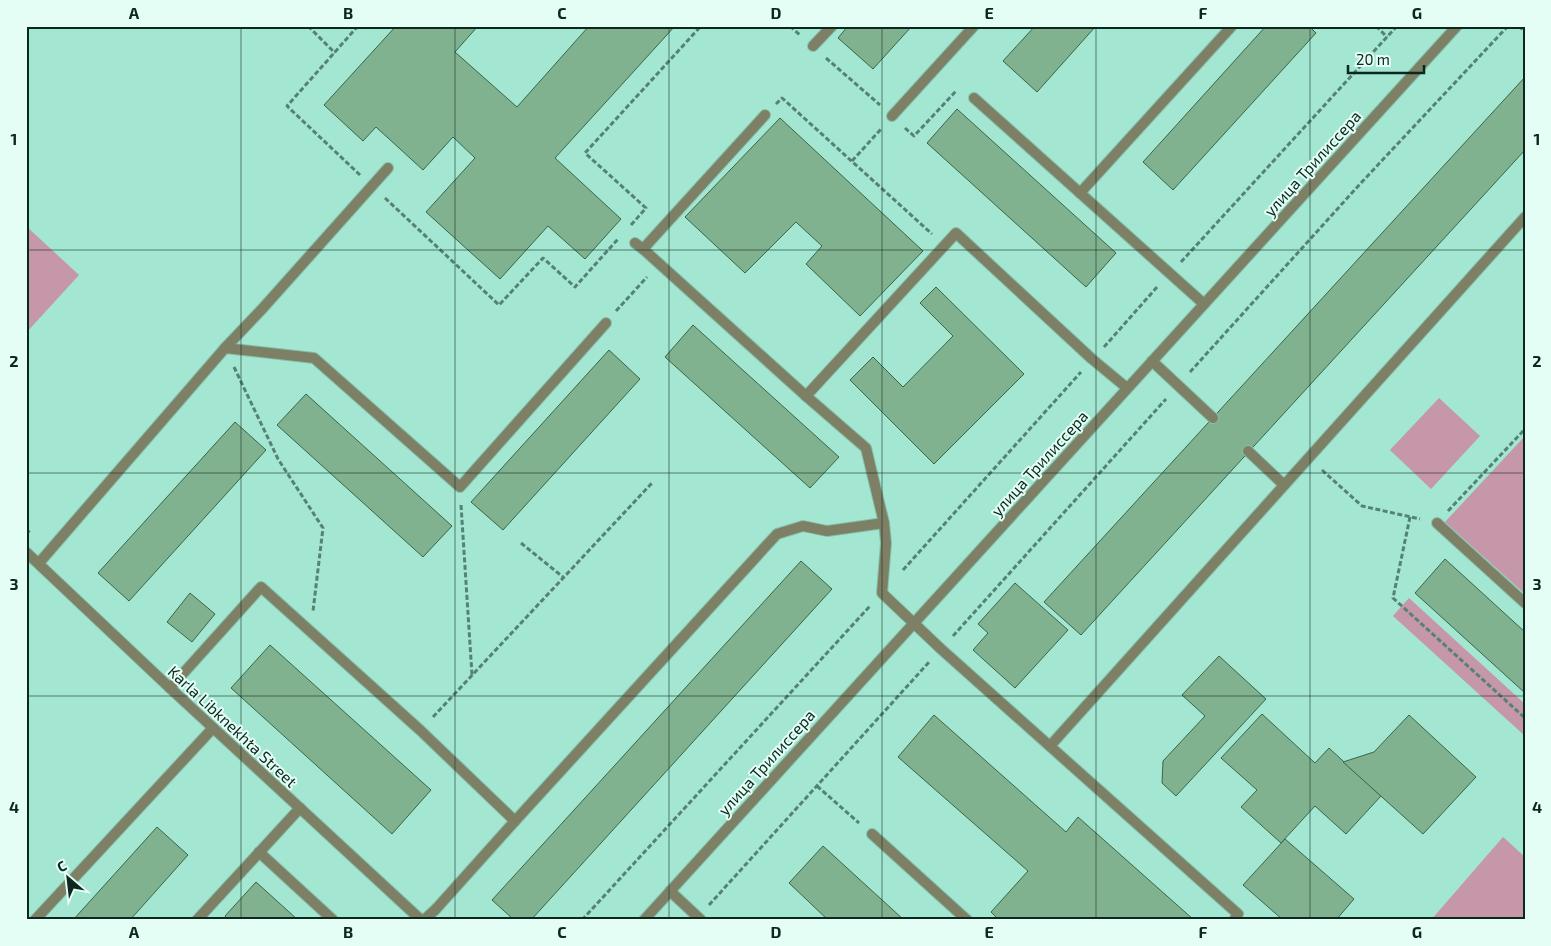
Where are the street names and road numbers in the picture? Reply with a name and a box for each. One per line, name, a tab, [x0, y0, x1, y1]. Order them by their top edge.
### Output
street label: улица Трилиссера	[1260, 106, 1365, 220]
street label: улица Трилиссера	[987, 406, 1092, 520]
street label: Karla Libknekhta Street	[165, 661, 301, 791]
street label: улица Трилиссера	[714, 705, 819, 819]

